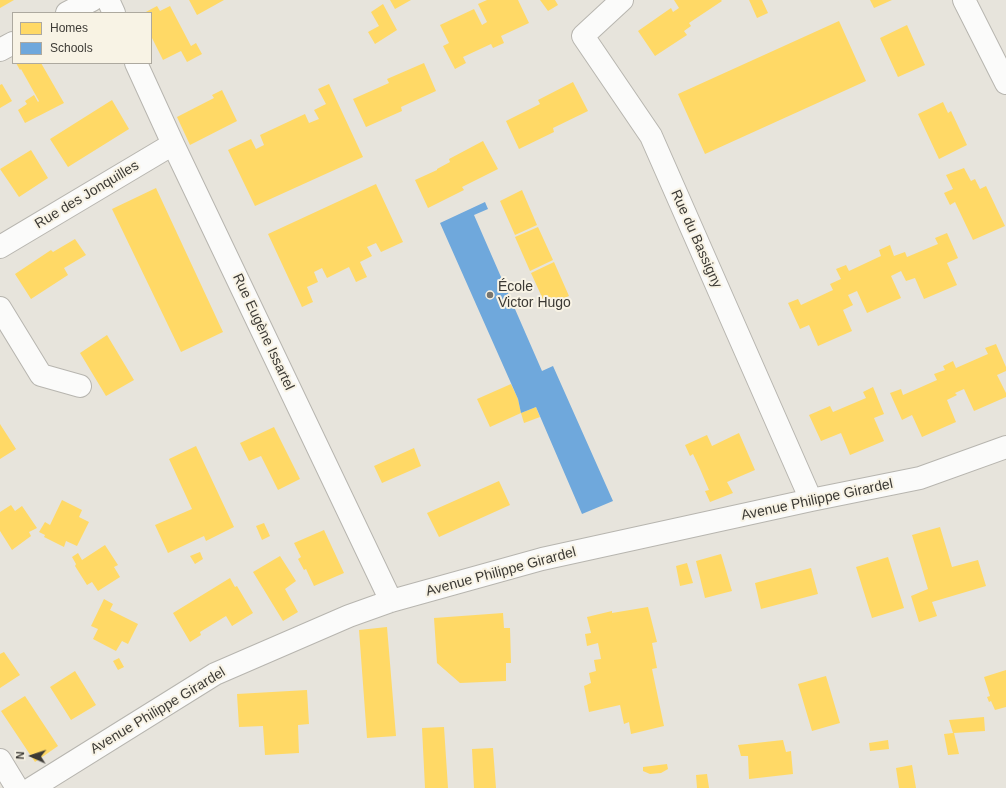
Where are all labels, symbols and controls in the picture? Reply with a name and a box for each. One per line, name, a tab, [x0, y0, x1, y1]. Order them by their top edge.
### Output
legend	[12, 12, 152, 64]
text: Homes	[50, 21, 88, 35]
text: Schools	[50, 41, 93, 55]
street label: Rue des Jonquilles	[32, 157, 142, 233]
street label: Rue du Bassigny	[667, 187, 725, 291]
street label: Rue Eugène Issartel	[229, 271, 297, 393]
place label: École Victor Hugo	[498, 279, 571, 312]
marker: École Victor Hugo	[485, 290, 495, 300]
street label: Avenue Philippe Girardel	[740, 476, 894, 524]
street label: Avenue Philippe Girardel	[424, 544, 578, 600]
street label: Avenue Philippe Girardel	[87, 664, 229, 758]
north arrow	[12, 736, 52, 776]
text: N	[14, 751, 26, 760]

